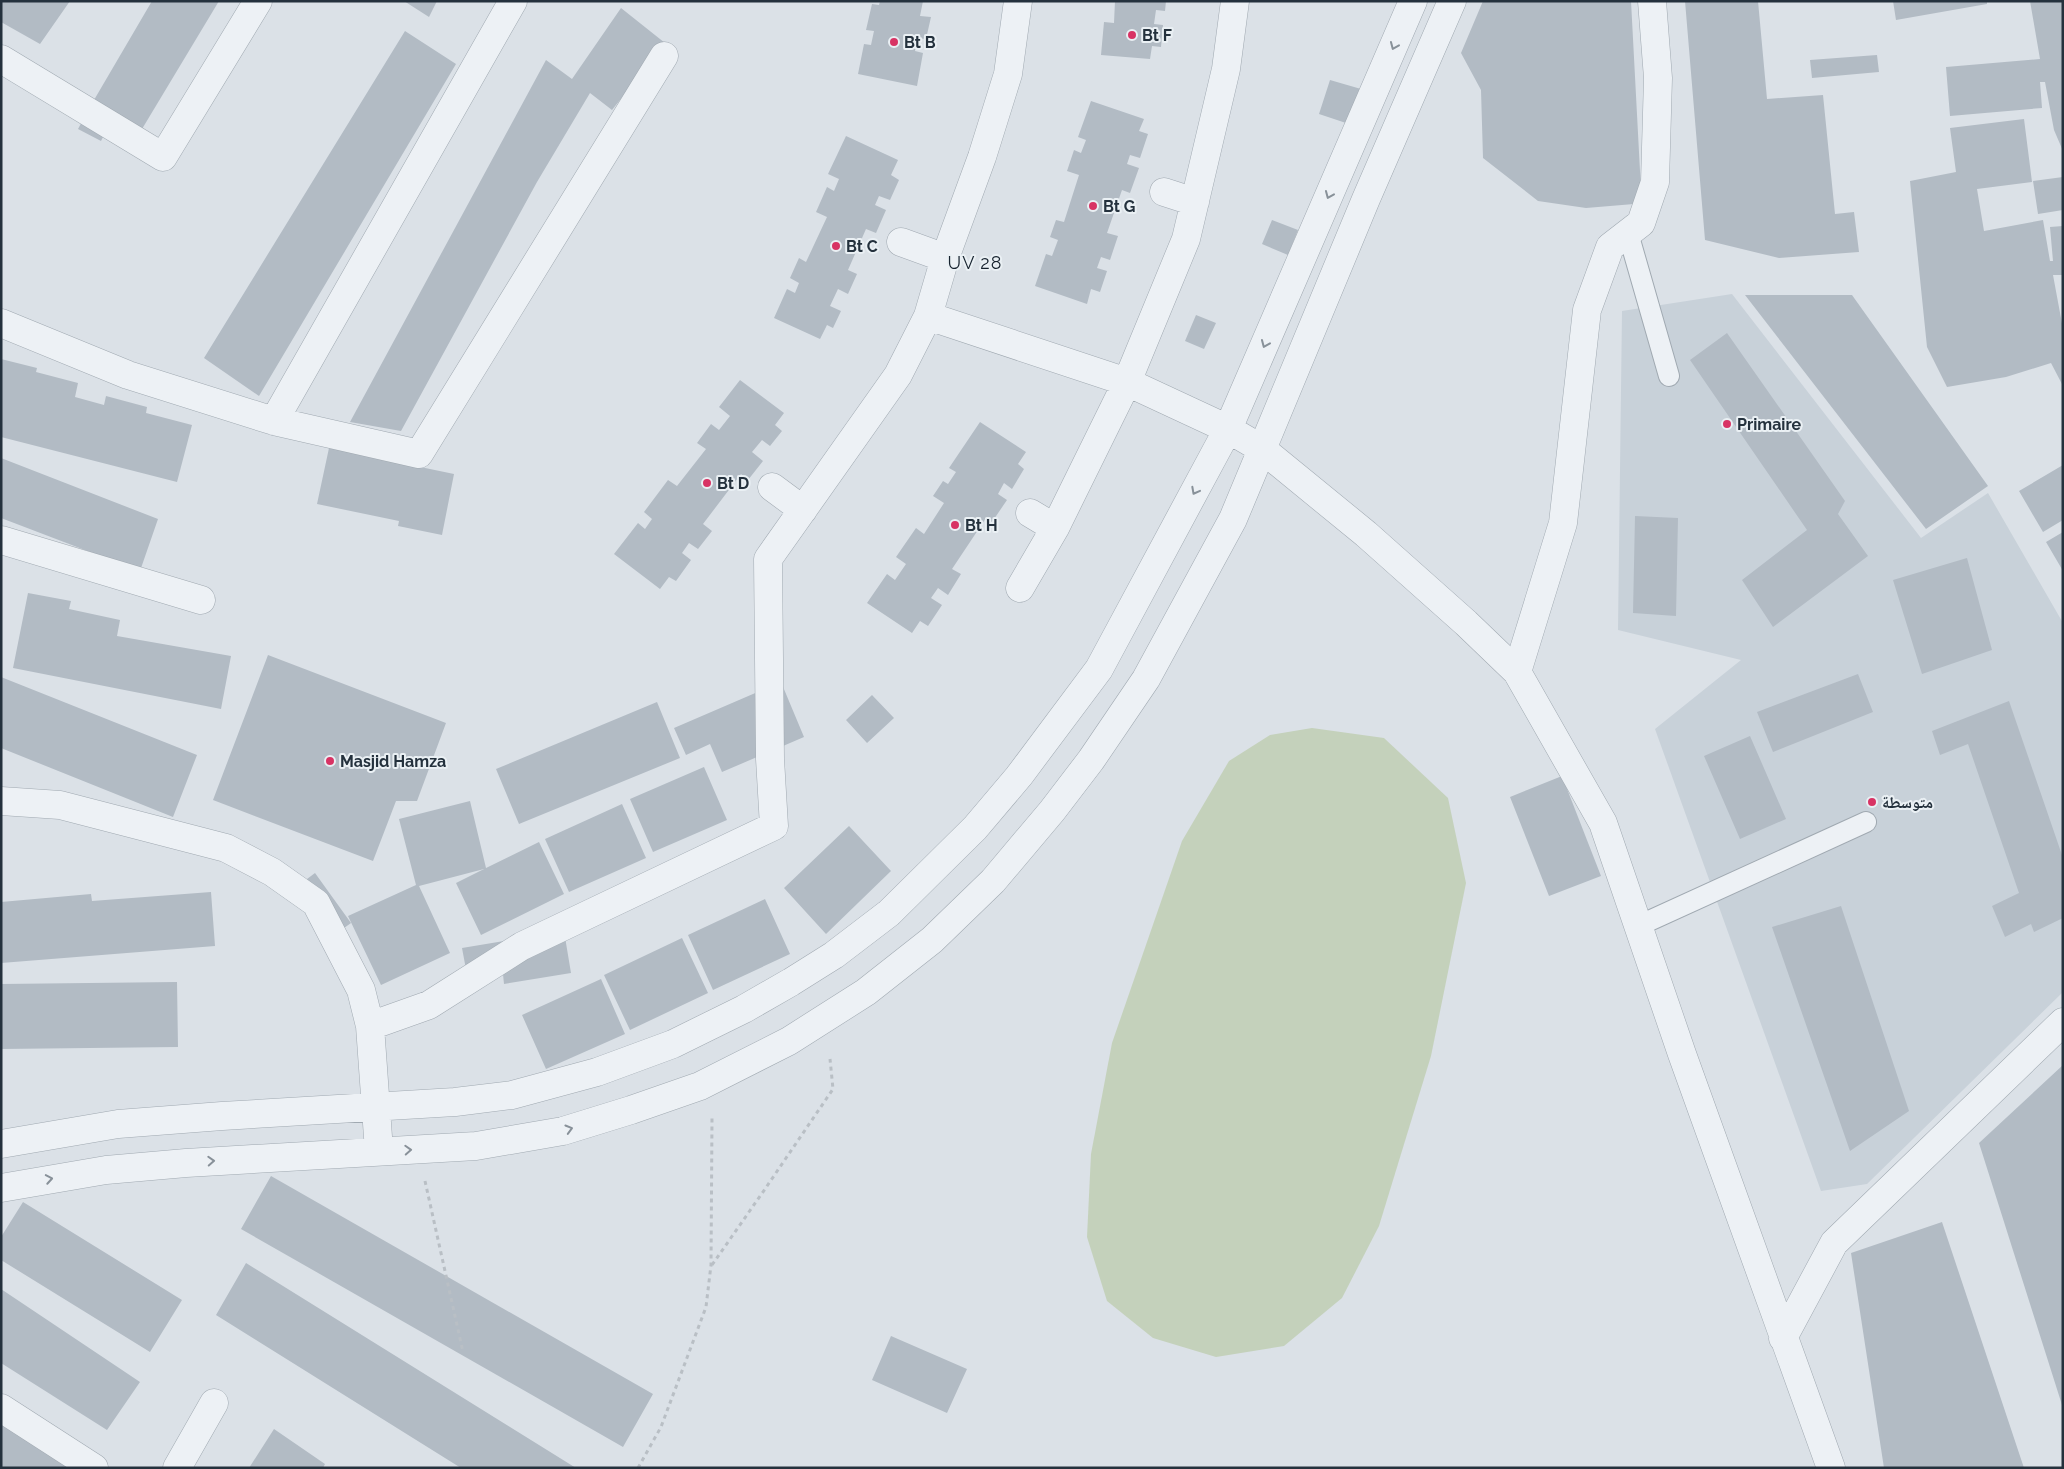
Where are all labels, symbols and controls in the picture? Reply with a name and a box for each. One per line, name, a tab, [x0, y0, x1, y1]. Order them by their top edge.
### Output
place label: Bt F	[1142, 26, 1172, 45]
marker: Bt F	[1126, 29, 1138, 41]
place label: Bt B	[904, 33, 936, 52]
marker: Bt B	[888, 36, 900, 48]
one-way arrow	[1389, 41, 1400, 50]
one-way arrow	[1325, 190, 1336, 199]
place label: Bt G	[1103, 197, 1135, 216]
marker: Bt G	[1087, 200, 1099, 212]
place label: Bt C	[846, 237, 878, 256]
marker: Bt C	[830, 240, 842, 252]
district label: UV 28	[948, 252, 1002, 273]
one-way arrow	[1260, 339, 1271, 348]
place label: Primaire	[1737, 415, 1801, 434]
marker: Primaire	[1721, 418, 1733, 430]
place label: Bt D	[717, 474, 749, 493]
marker: Bt D	[701, 477, 713, 489]
one-way arrow	[1191, 485, 1201, 494]
place label: Bt H	[965, 516, 998, 535]
marker: Bt H	[949, 519, 961, 531]
place label: Masjid Hamza	[340, 752, 446, 771]
marker: Masjid Hamza	[324, 755, 336, 767]
place label: متوسطة	[1882, 793, 1933, 812]
marker: متوسطة	[1866, 796, 1878, 808]
one-way arrow	[564, 1124, 573, 1135]
one-way arrow	[404, 1144, 412, 1155]
one-way arrow	[207, 1156, 215, 1167]
one-way arrow	[45, 1175, 54, 1185]

